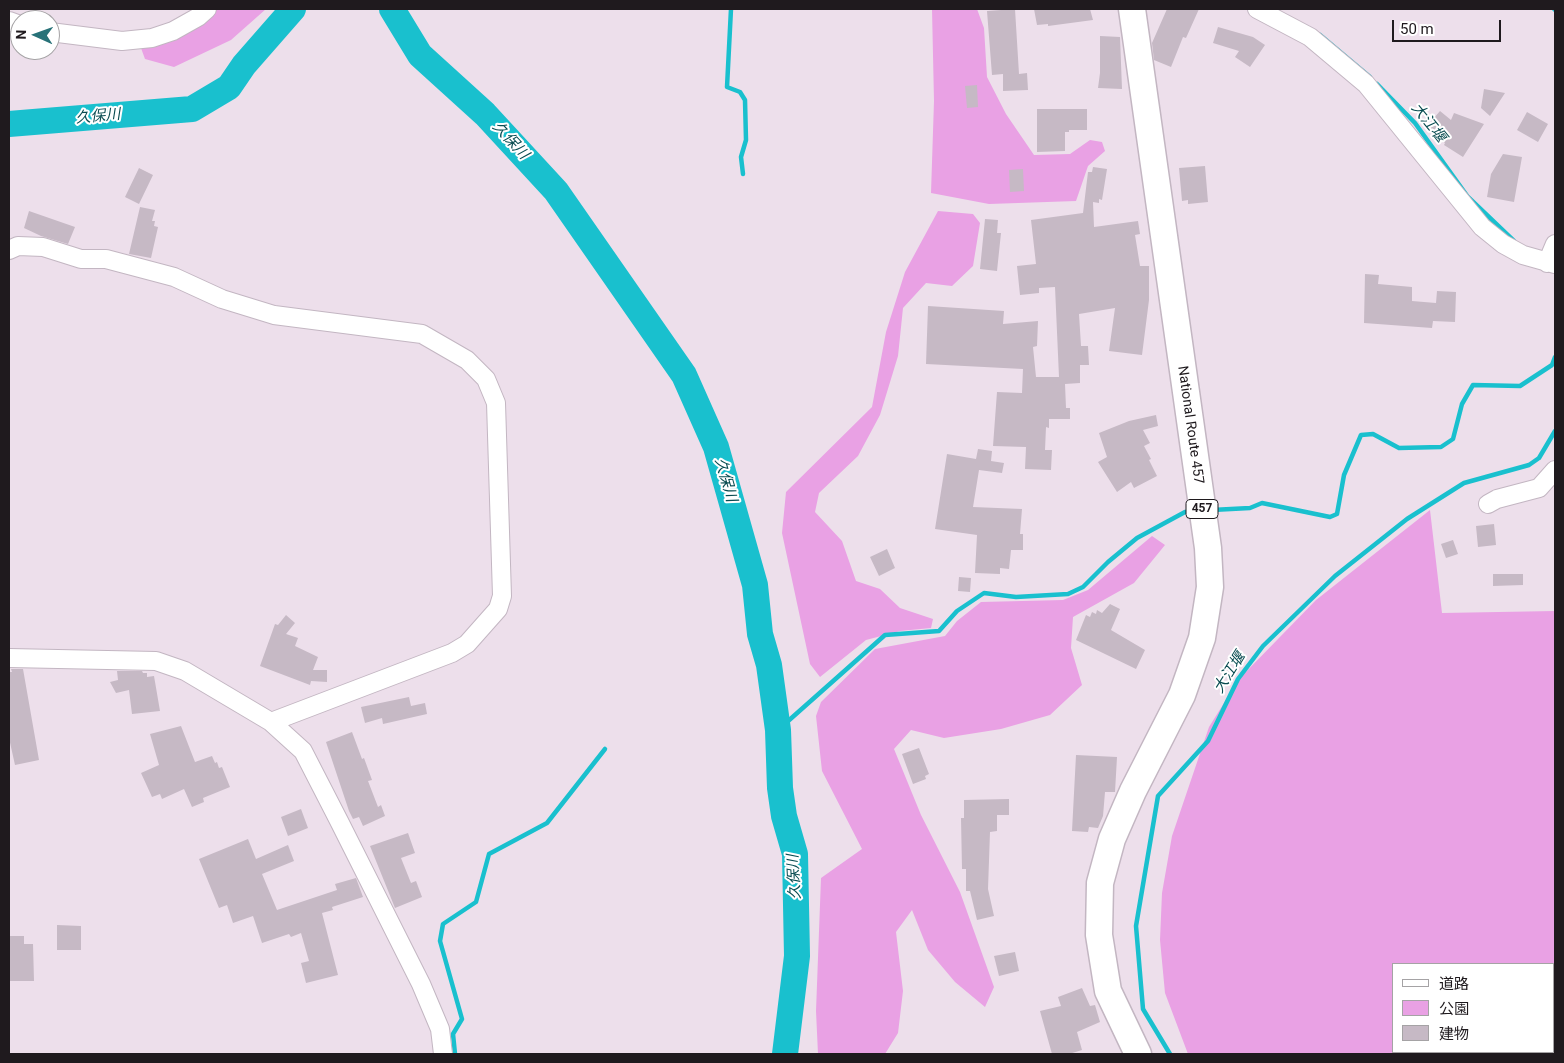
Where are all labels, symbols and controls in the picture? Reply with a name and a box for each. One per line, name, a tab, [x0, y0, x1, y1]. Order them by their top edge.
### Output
north arrow	[10, 10, 60, 60]
scale bar	[1394, 10, 1503, 42]
text: 50 m	[1400, 20, 1434, 38]
text: N	[13, 29, 29, 40]
water label: 大江堰	[1407, 100, 1449, 146]
water label: 久保川	[75, 106, 121, 128]
water label: 久保川	[488, 118, 532, 164]
street label: National Route 457	[1173, 365, 1207, 485]
water label: 久保川	[710, 456, 740, 504]
road number: 457	[1186, 499, 1218, 518]
water label: 大江堰	[1210, 649, 1250, 697]
water label: 久保川	[785, 854, 805, 900]
legend	[1392, 963, 1554, 1053]
text: 道路	[1439, 975, 1469, 993]
text: 公園	[1439, 1000, 1469, 1018]
text: 建物	[1439, 1025, 1469, 1043]

